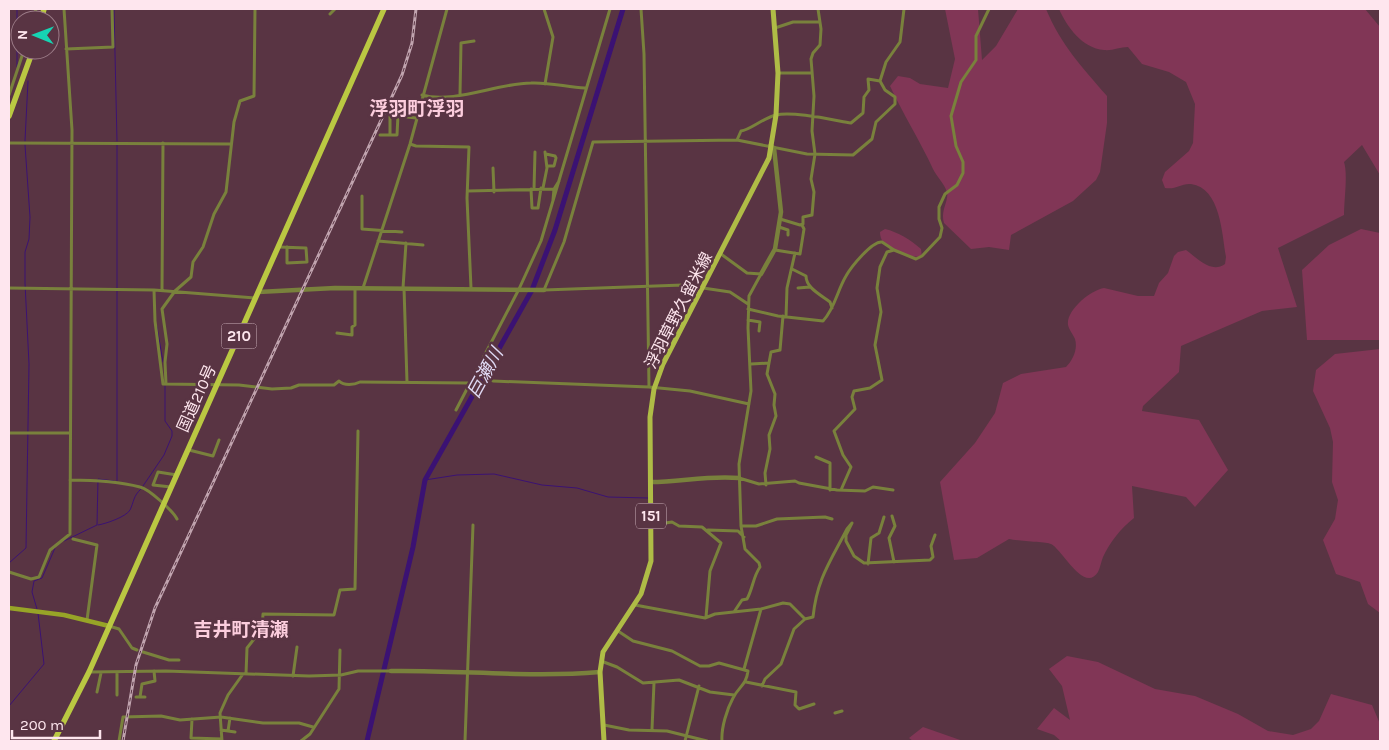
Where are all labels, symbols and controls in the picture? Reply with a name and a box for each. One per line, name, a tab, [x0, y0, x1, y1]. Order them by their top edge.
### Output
north arrow	[10, 10, 60, 60]
text: N	[14, 30, 31, 40]
district label: 浮羽町浮羽	[369, 98, 465, 120]
street label: 浮羽草野久留米線	[641, 249, 716, 372]
road number: 210	[222, 324, 256, 348]
water label: 巨瀬川	[462, 342, 509, 402]
street label: 国道210号	[173, 361, 220, 435]
road number: 151	[636, 504, 666, 528]
district label: 吉井町清瀬	[193, 619, 289, 641]
scale bar	[12, 708, 100, 740]
text: 200 m	[20, 716, 64, 734]

